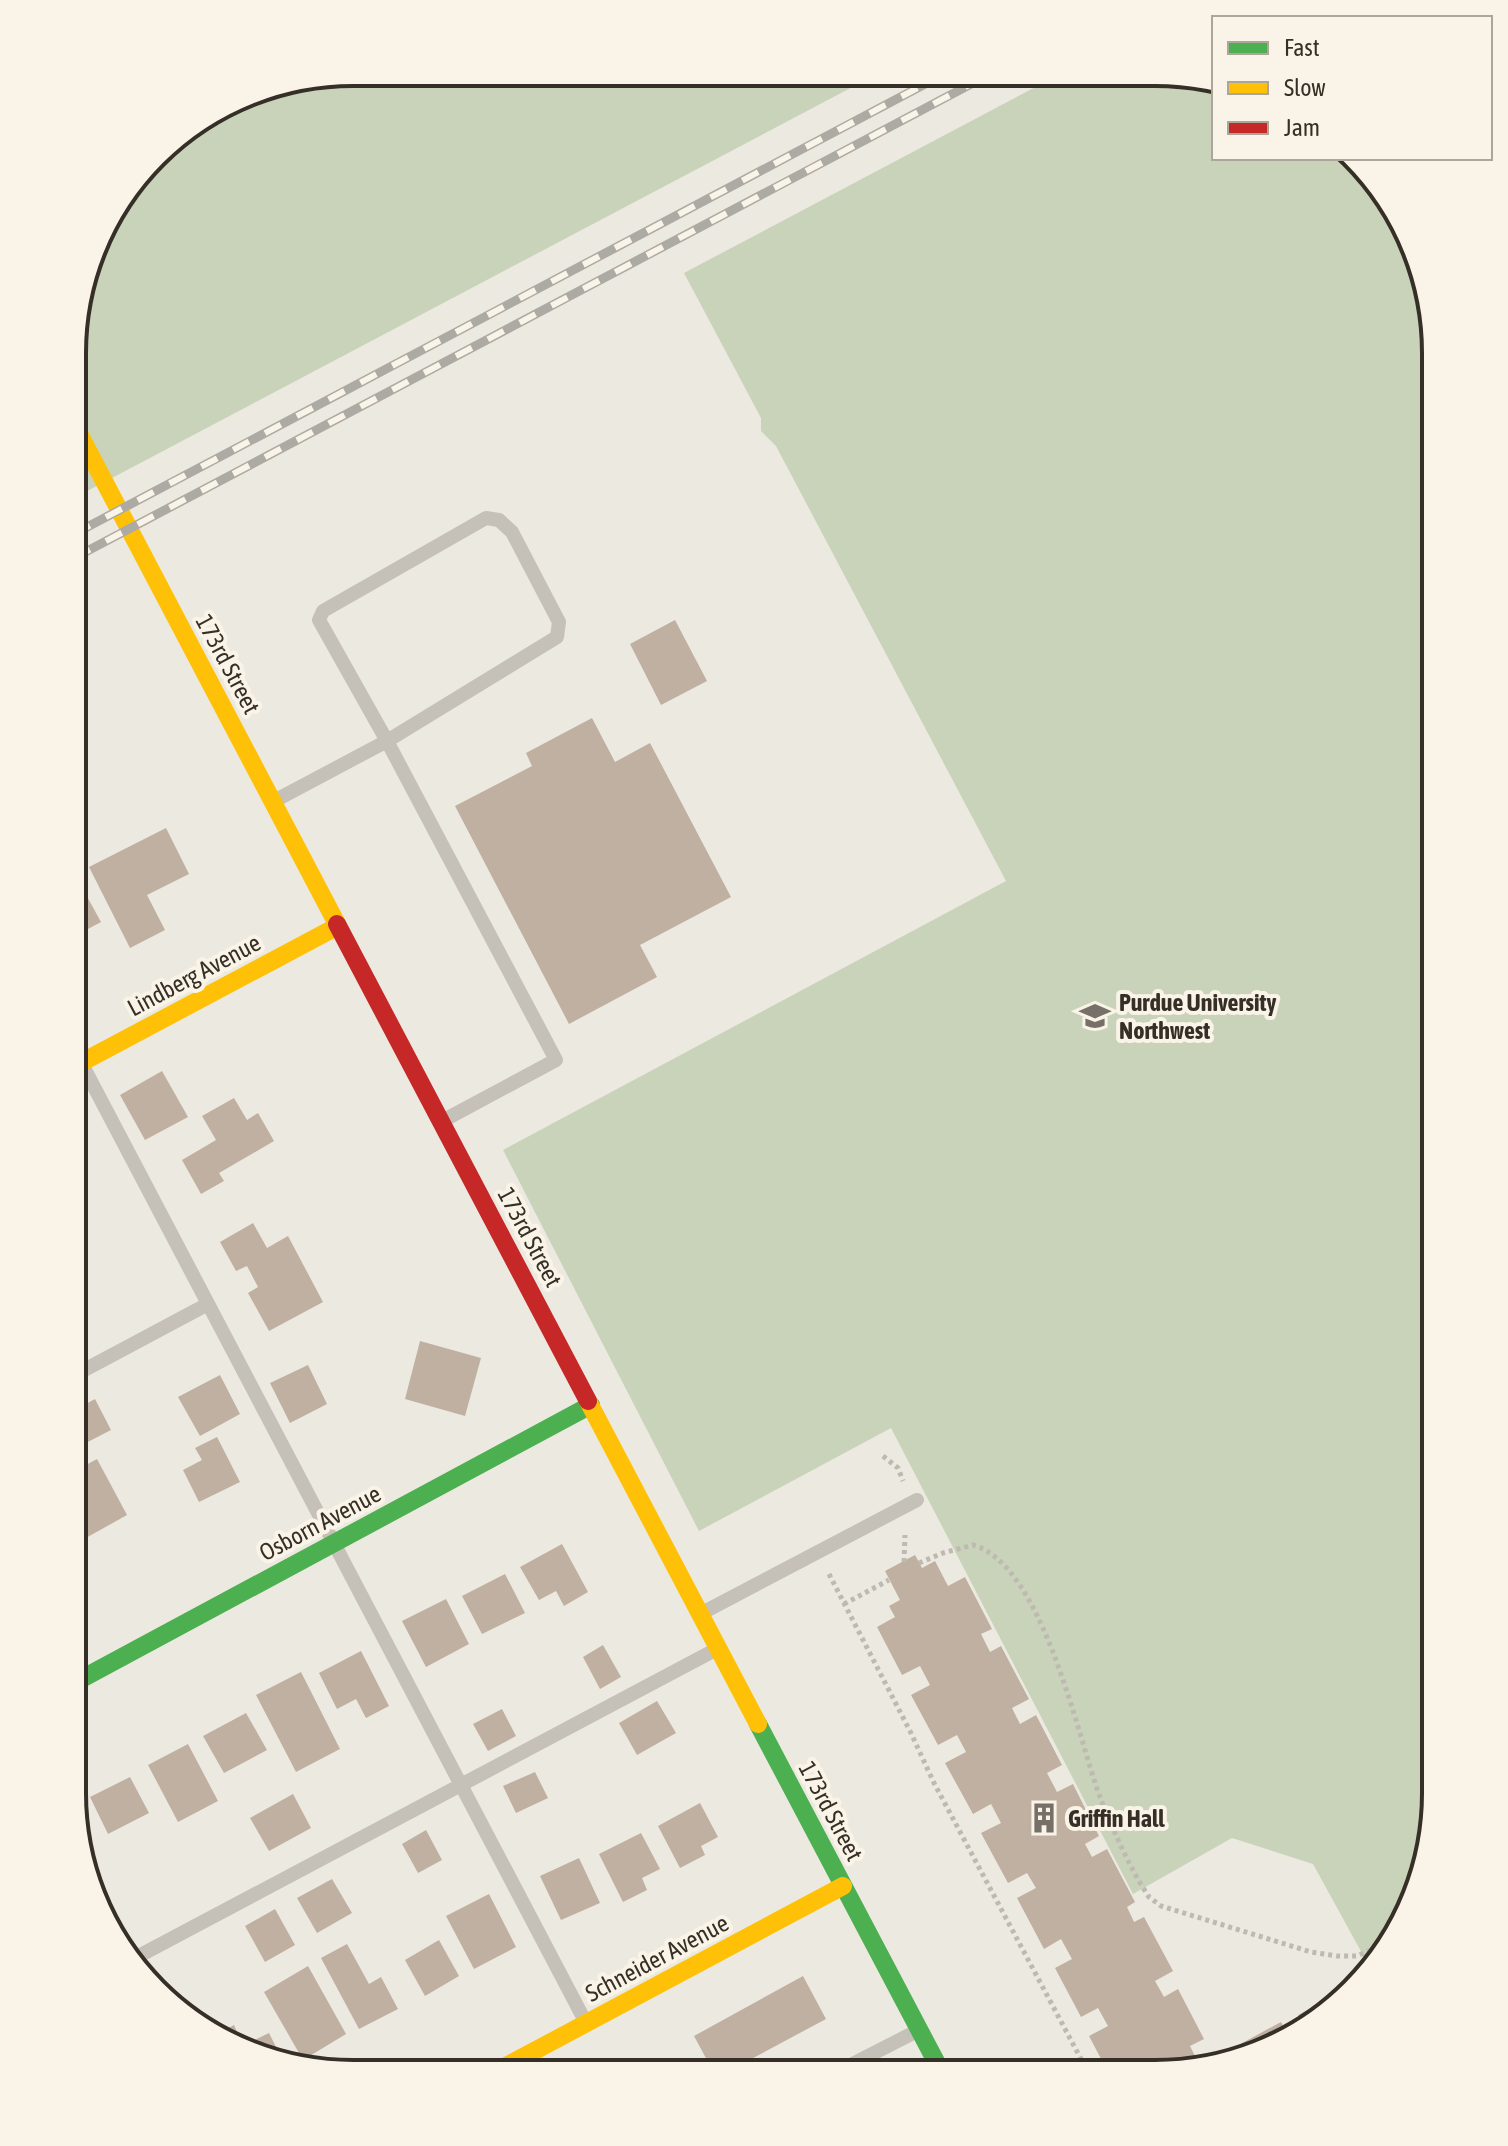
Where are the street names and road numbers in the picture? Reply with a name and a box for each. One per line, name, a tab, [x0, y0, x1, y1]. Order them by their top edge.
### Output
street label: 173rd Street	[191, 610, 265, 718]
street label: Lindberg Avenue	[123, 929, 265, 1021]
street label: 173rd Street	[493, 1183, 567, 1291]
street label: Osborn Avenue	[255, 1480, 385, 1566]
street label: 173rd Street	[794, 1757, 868, 1865]
street label: Schneider Avenue	[581, 1909, 733, 2007]

